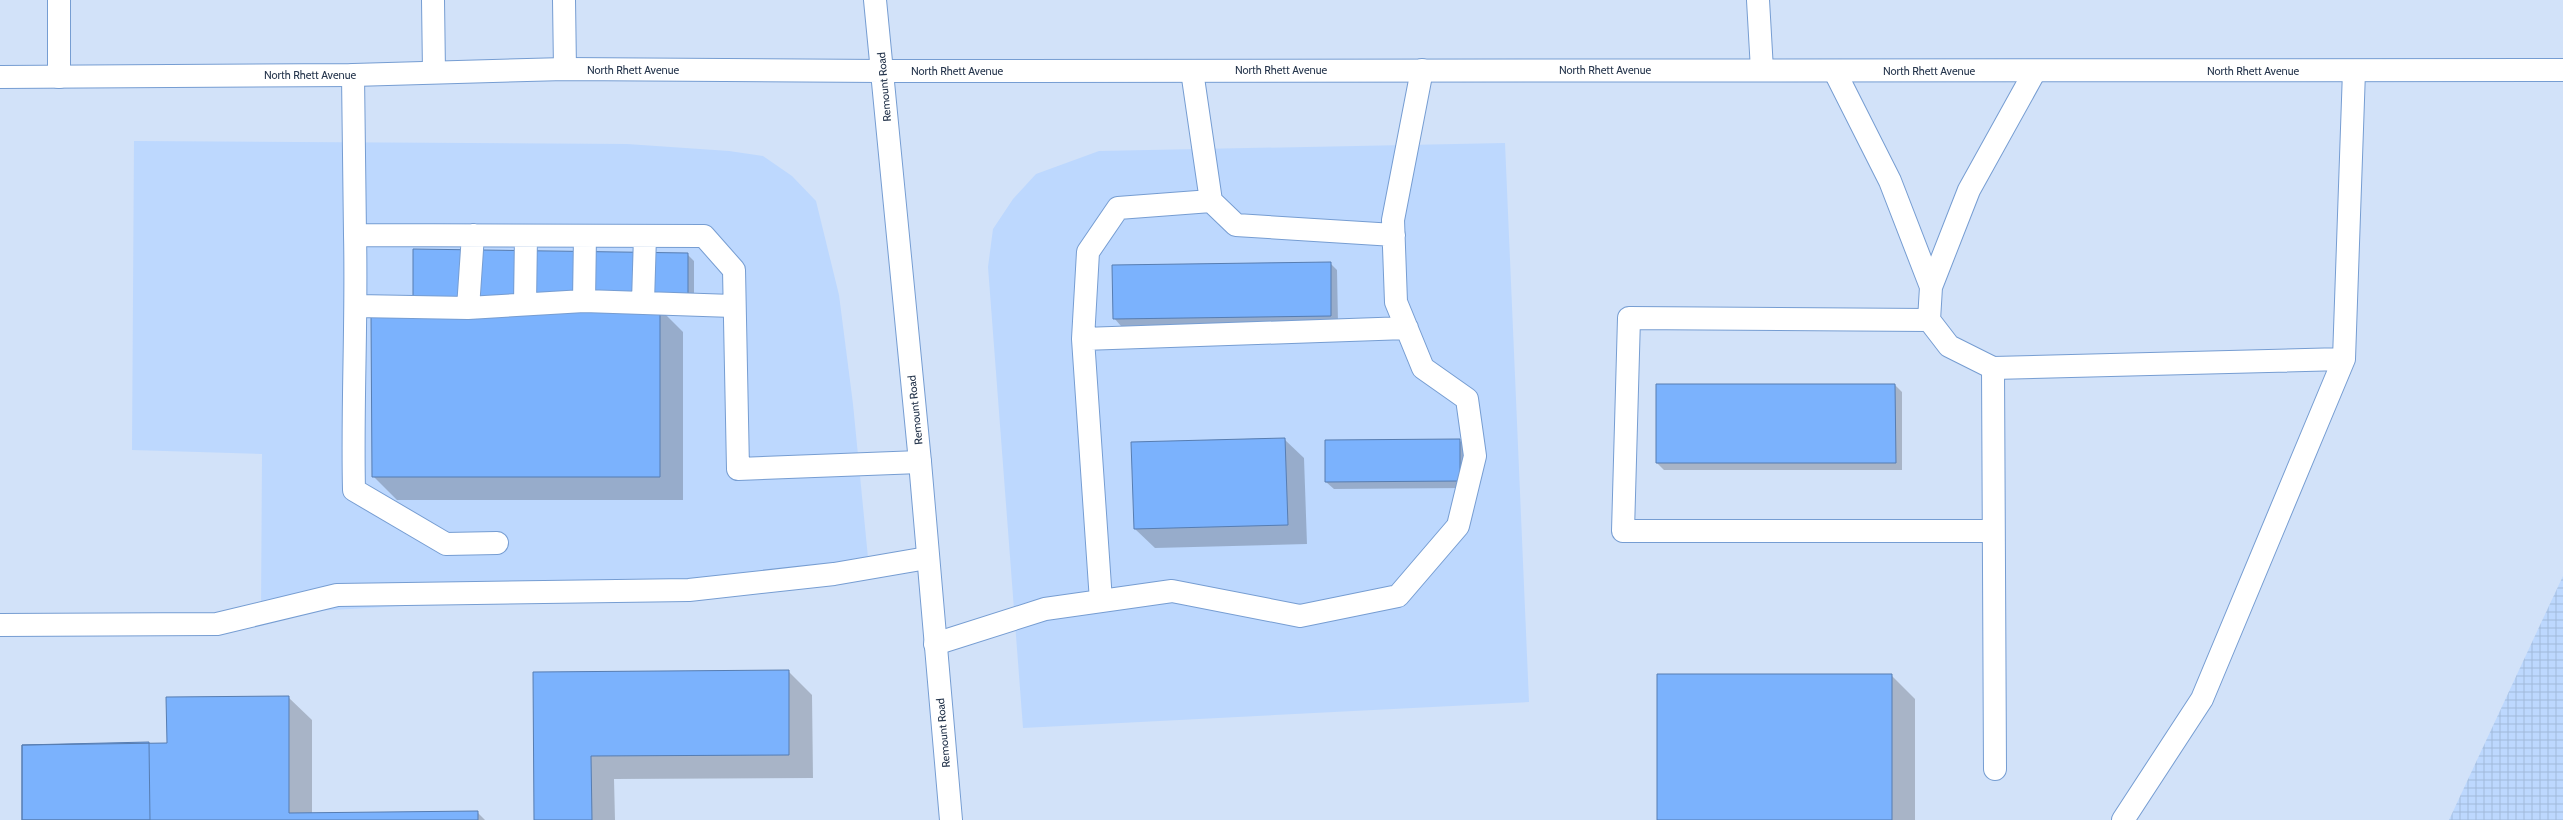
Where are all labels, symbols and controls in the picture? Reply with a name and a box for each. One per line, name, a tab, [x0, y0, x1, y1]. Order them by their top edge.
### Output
street label: Remount Road	[874, 52, 894, 122]
street label: North Rhett Avenue	[587, 63, 679, 77]
street label: North Rhett Avenue	[1235, 63, 1327, 77]
street label: North Rhett Avenue	[1559, 63, 1651, 77]
street label: North Rhett Avenue	[911, 64, 1003, 78]
street label: North Rhett Avenue	[1883, 64, 1975, 78]
street label: North Rhett Avenue	[2207, 64, 2299, 78]
street label: North Rhett Avenue	[264, 68, 356, 82]
street label: Remount Road	[904, 375, 926, 445]
street label: Remount Road	[933, 698, 953, 768]

